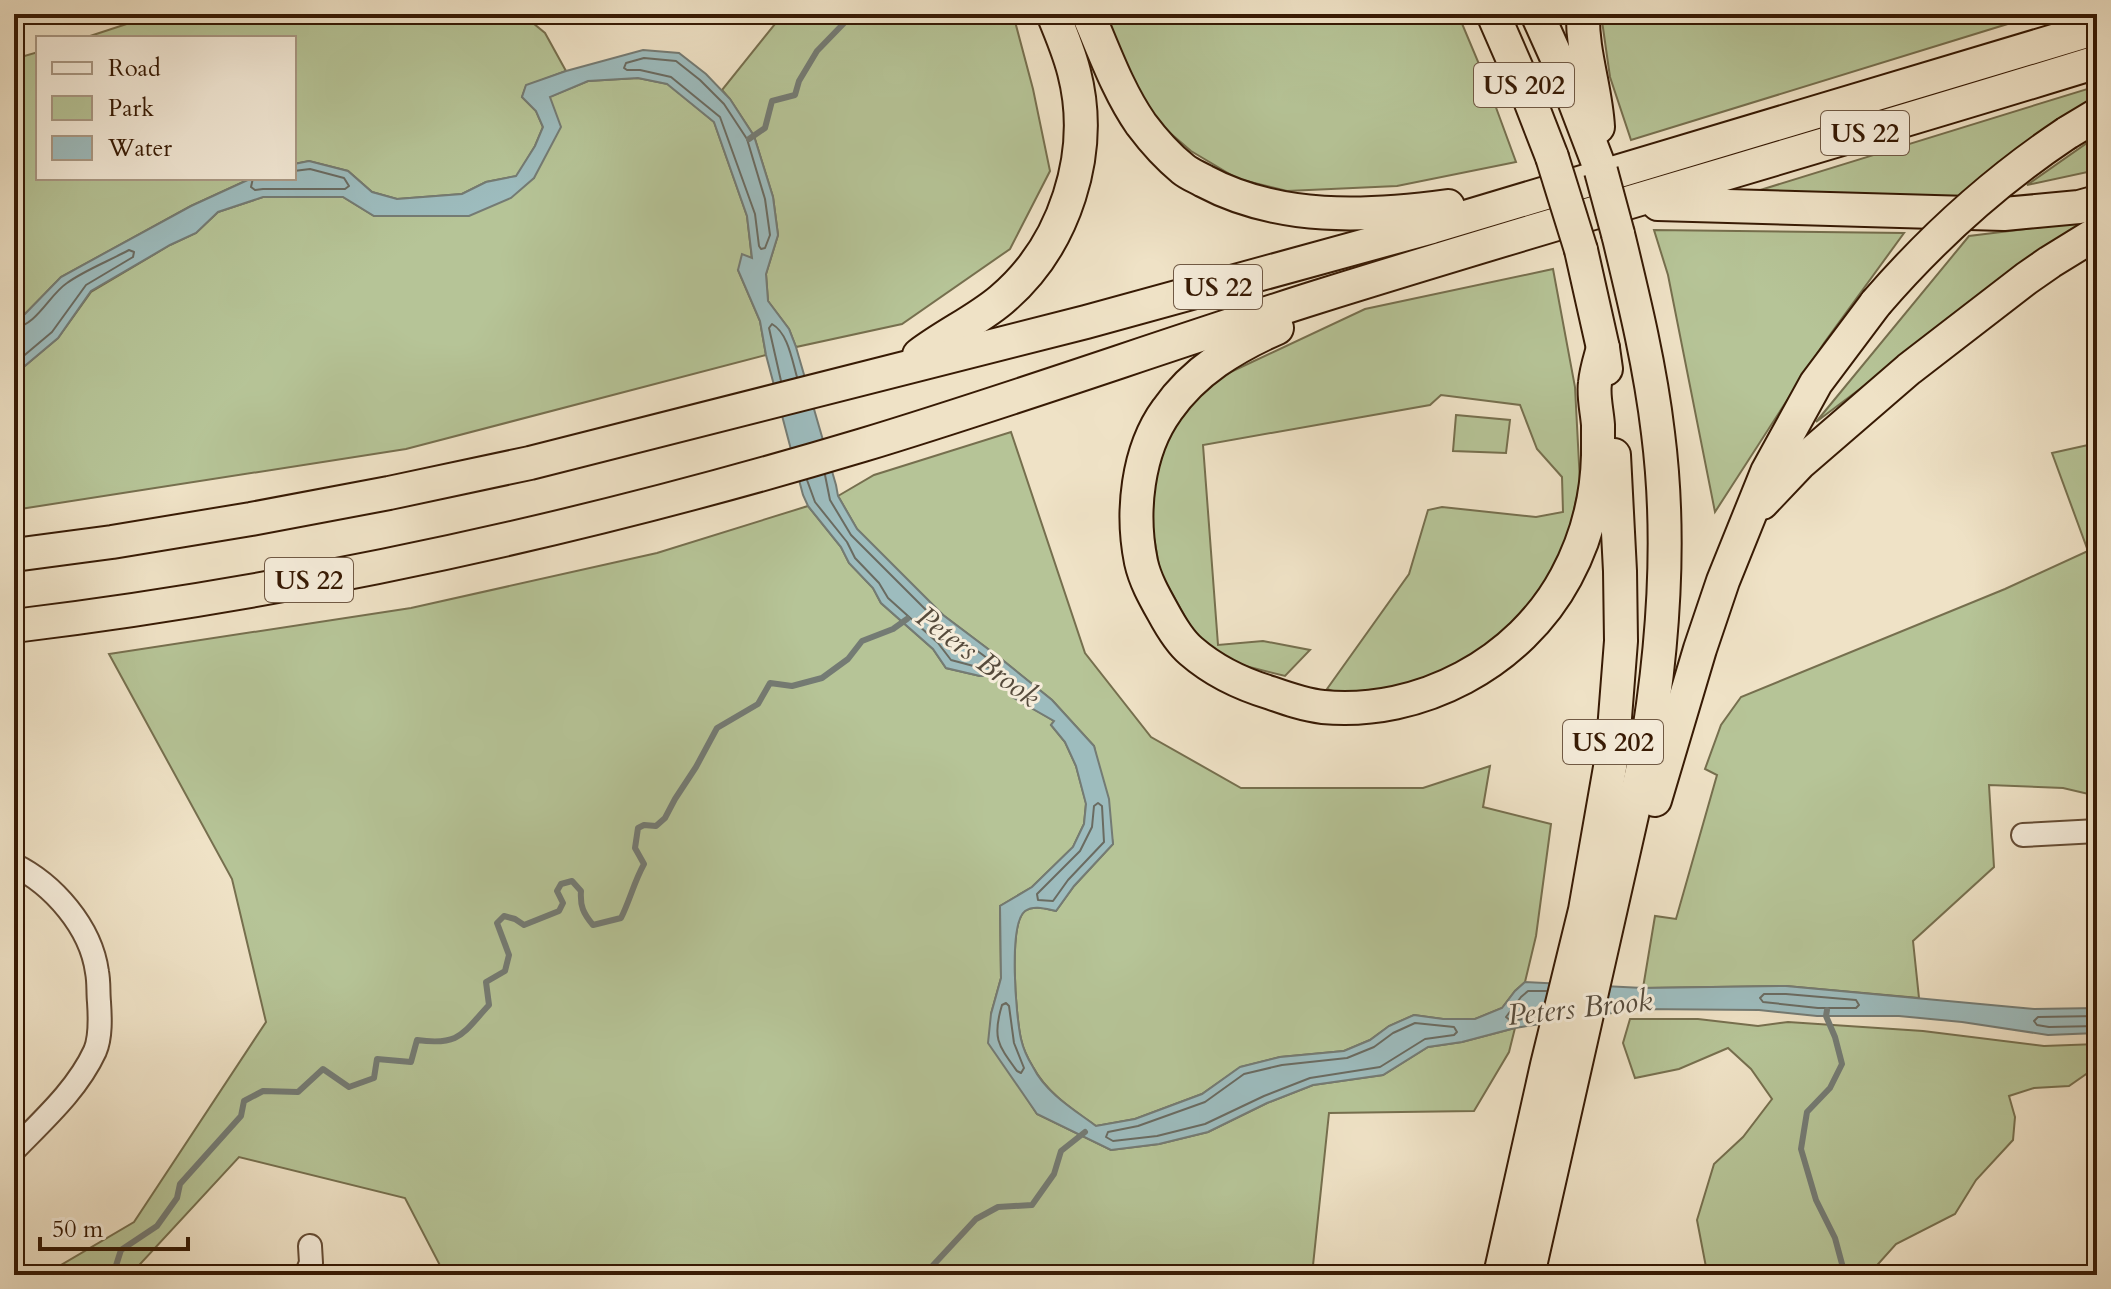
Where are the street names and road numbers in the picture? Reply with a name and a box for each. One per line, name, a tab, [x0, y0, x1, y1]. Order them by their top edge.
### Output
road number: US 202	[1474, 63, 1574, 107]
road number: US 22	[1821, 111, 1909, 155]
road number: US 22	[1174, 265, 1262, 309]
road number: US 22	[265, 558, 353, 602]
road number: US 202	[1563, 720, 1663, 764]

